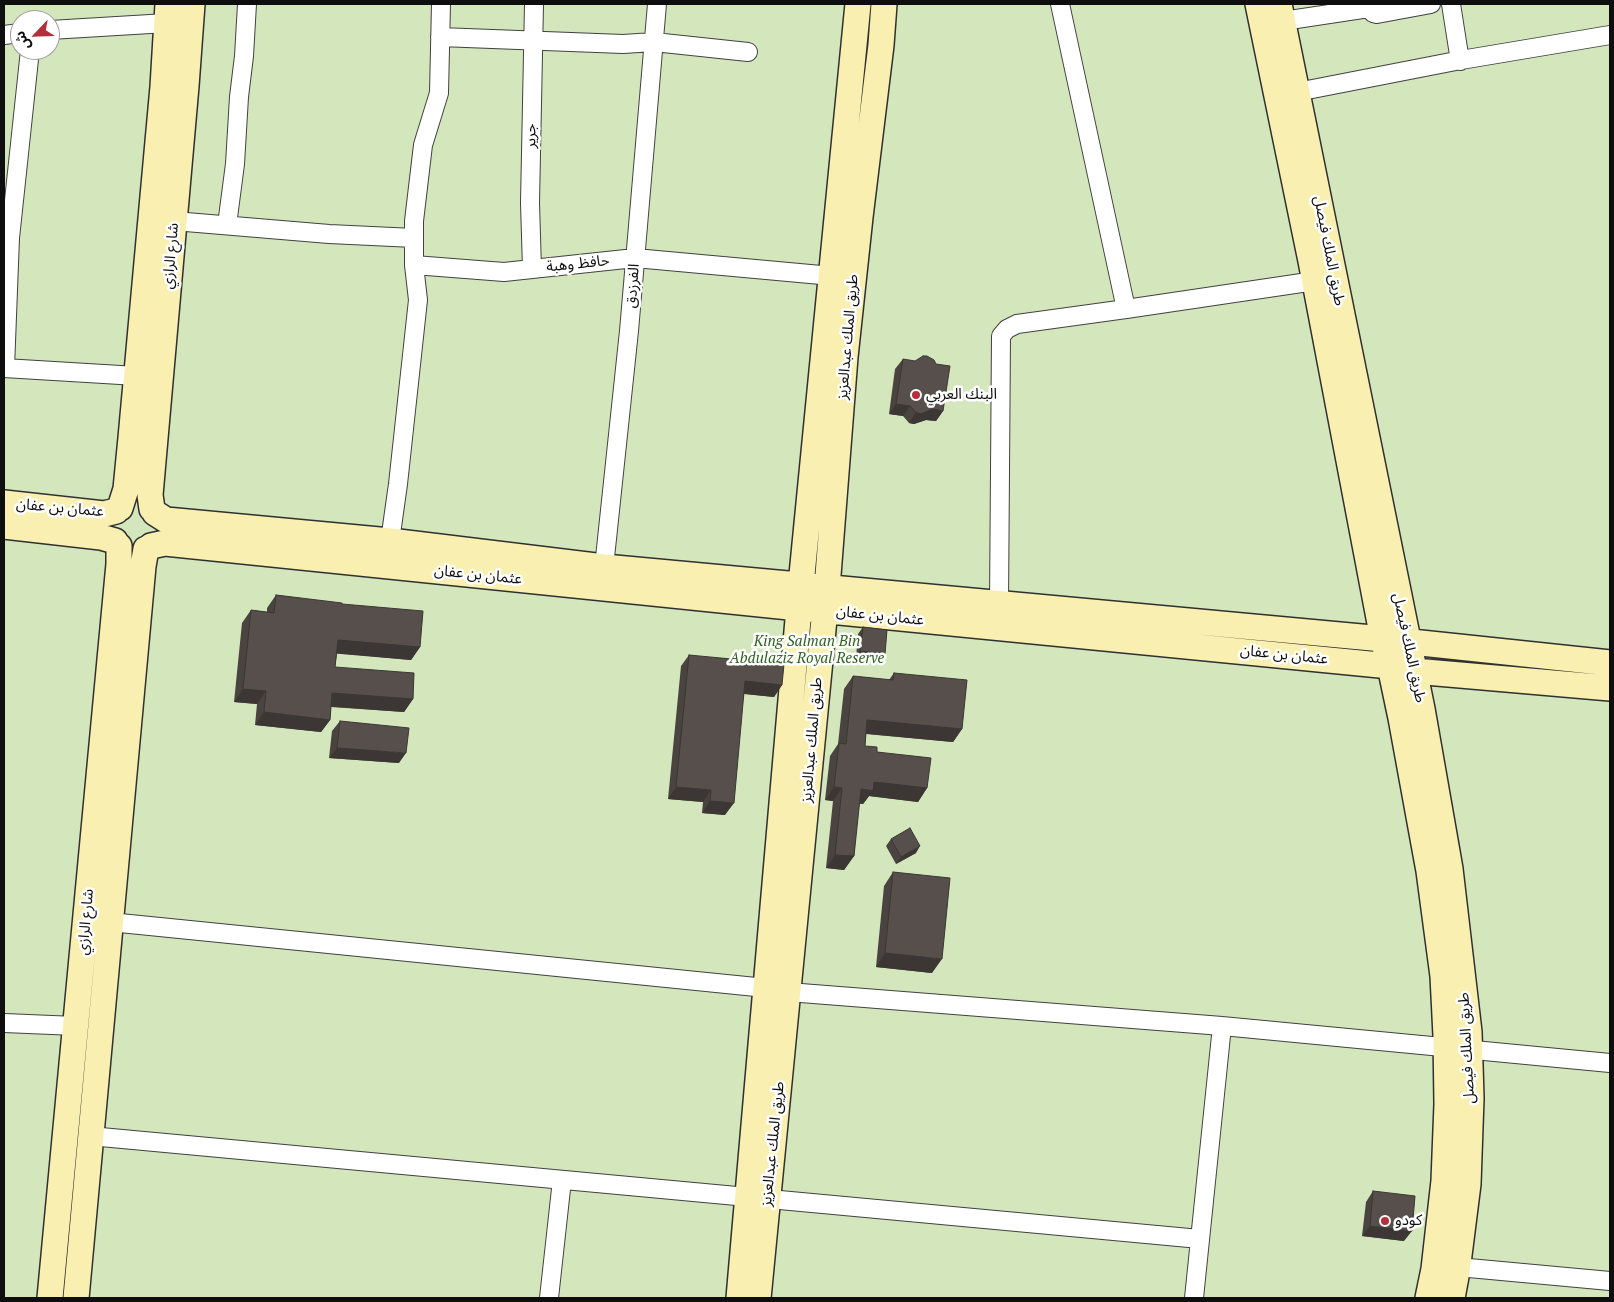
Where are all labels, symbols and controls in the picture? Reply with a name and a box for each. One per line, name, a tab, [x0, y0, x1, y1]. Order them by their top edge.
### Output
north arrow	[10, 10, 60, 60]
text: ش	[9, 28, 34, 54]
street label: جرير	[522, 123, 540, 149]
street label: طريق الملك فيصل	[1310, 195, 1348, 307]
street label: شارع الرازي	[159, 222, 183, 290]
street label: حافظ وهبة	[545, 252, 611, 276]
street label: الفرزدق	[622, 263, 644, 309]
street label: طريق الملك عبدالعزيز	[834, 274, 862, 400]
place label: البنك العربي	[926, 386, 997, 404]
marker: البنك العربي	[910, 389, 922, 401]
street label: عثمان بن عفان	[15, 495, 105, 521]
street label: عثمان بن عفان	[433, 561, 523, 589]
street label: طريق الملك فيصل	[1389, 592, 1429, 704]
street label: عثمان بن عفان	[835, 602, 925, 630]
park label: King Salman Bin Abdulaziz Royal Reserve	[730, 633, 884, 668]
street label: عثمان بن عفان	[1239, 641, 1329, 669]
street label: طريق الملك عبدالعزيز	[798, 677, 826, 803]
street label: شارع الرازي	[74, 888, 98, 956]
street label: طريق الملك فيصل	[1455, 992, 1479, 1104]
street label: طريق الملك عبدالعزيز	[757, 1080, 789, 1208]
place label: كودو	[1395, 1212, 1422, 1230]
marker: كودو	[1379, 1215, 1391, 1227]

